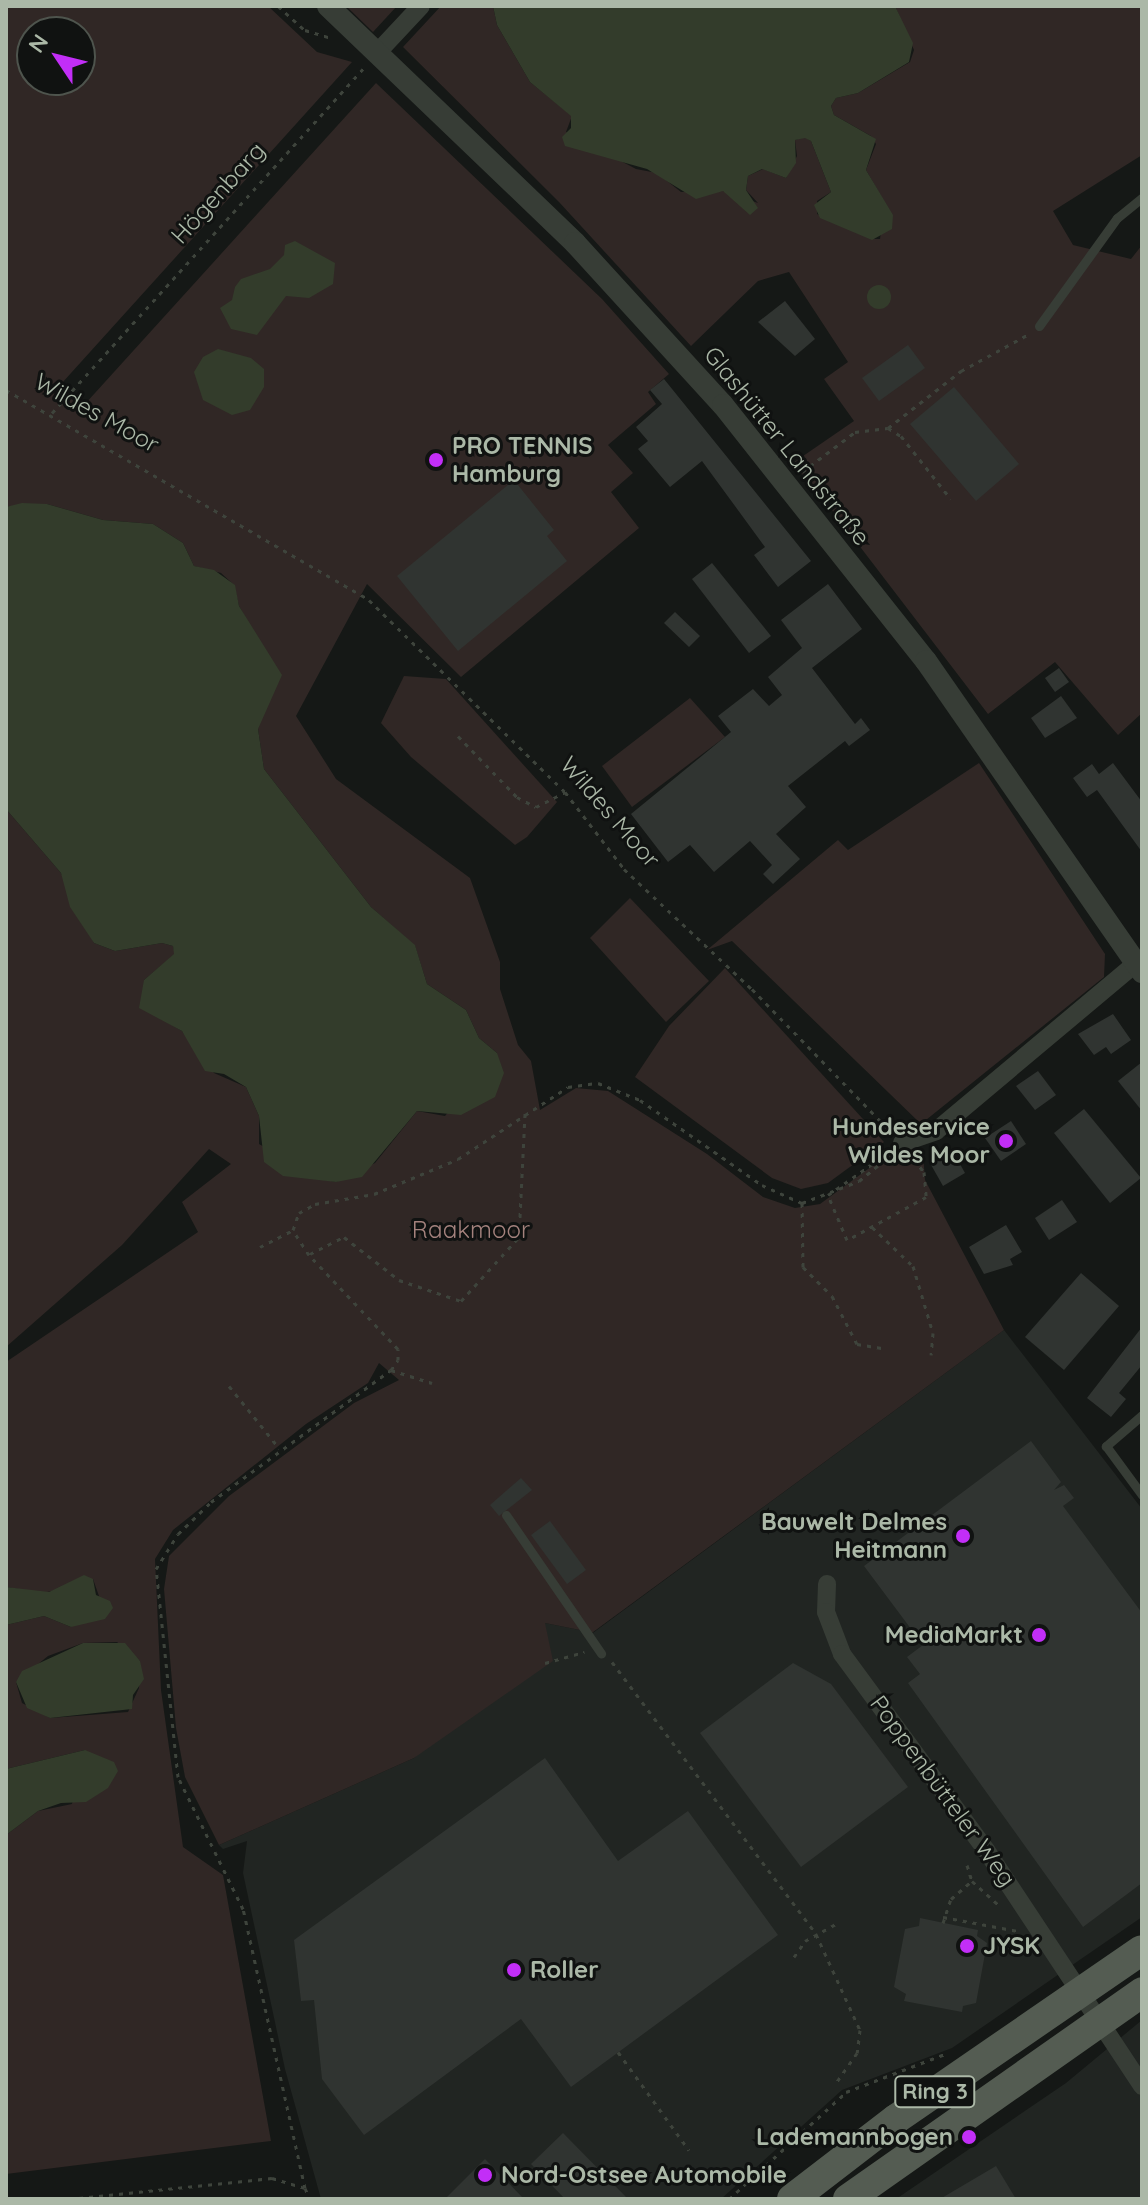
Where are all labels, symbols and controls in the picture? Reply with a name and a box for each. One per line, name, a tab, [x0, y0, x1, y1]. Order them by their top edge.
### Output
north arrow	[16, 16, 96, 96]
text: N	[22, 29, 54, 58]
street label: Högenbarg	[165, 136, 271, 250]
street label: Glashütter Landstraße	[698, 341, 876, 551]
street label: Wildes Moor	[30, 367, 164, 459]
place label: PRO TENNIS Hamburg	[452, 432, 593, 488]
marker: PRO TENNIS Hamburg	[427, 451, 445, 469]
street label: Wildes Moor	[554, 751, 666, 873]
place label: Hundeservice Wildes Moor	[832, 1113, 990, 1169]
marker: Hundeservice Wildes Moor	[997, 1132, 1015, 1150]
park label: Raakmoor	[412, 1216, 530, 1244]
place label: Bauwelt Delmes Heitmann	[761, 1508, 947, 1564]
marker: Bauwelt Delmes Heitmann	[954, 1527, 972, 1545]
place label: MediaMarkt	[885, 1621, 1023, 1649]
marker: MediaMarkt	[1030, 1626, 1048, 1644]
street label: Poppenbütteler Weg	[864, 1690, 1022, 1892]
place label: JYSK	[983, 1932, 1040, 1960]
marker: JYSK	[958, 1937, 976, 1955]
place label: Roller	[530, 1956, 599, 1984]
marker: Roller	[505, 1961, 523, 1979]
road number: Ring 3	[893, 2074, 977, 2110]
place label: Lademannbogen	[756, 2123, 953, 2151]
marker: Lademannbogen	[960, 2128, 978, 2146]
place label: Nord-Ostsee Automobile	[501, 2161, 787, 2189]
marker: Nord-Ostsee Automobile	[476, 2166, 494, 2184]

